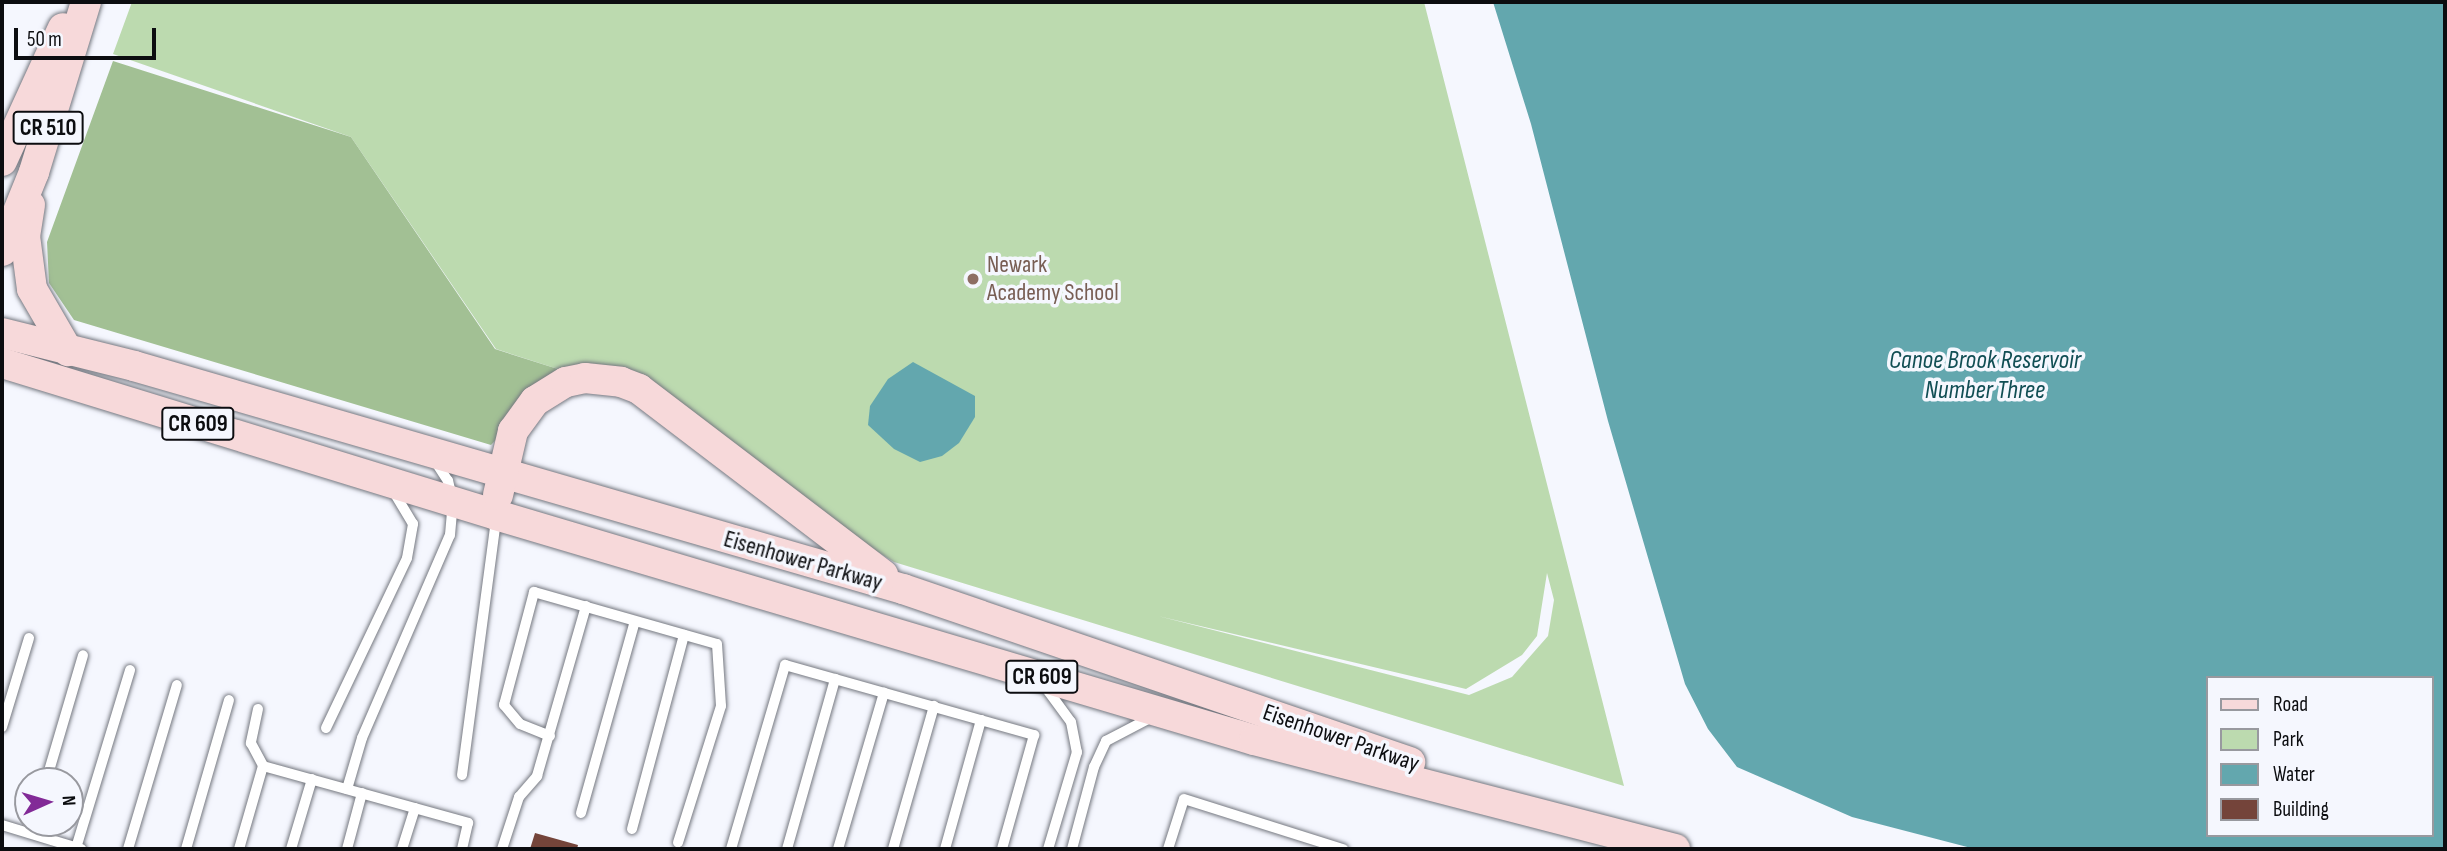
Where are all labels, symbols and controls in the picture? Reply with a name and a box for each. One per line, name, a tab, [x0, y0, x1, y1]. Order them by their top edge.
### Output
scale bar	[18, 14, 159, 58]
text: 50 m	[27, 27, 62, 52]
road number: CR 510	[11, 108, 85, 148]
place label: Newark Academy School	[987, 251, 1119, 307]
marker: Newark Academy School	[965, 271, 981, 287]
water label: Canoe Brook Reservoir Number Three	[1889, 345, 2081, 406]
road number: CR 609	[161, 404, 235, 444]
street label: Eisenhower Parkway	[720, 525, 886, 597]
road number: CR 609	[1005, 657, 1079, 696]
legend	[2206, 676, 2433, 837]
text: Road	[2273, 692, 2308, 717]
street label: Eisenhower Parkway	[1259, 698, 1423, 778]
text: Park	[2273, 727, 2304, 752]
text: Water	[2273, 762, 2315, 787]
north arrow	[14, 767, 84, 837]
text: N	[57, 795, 80, 807]
text: Building	[2273, 797, 2329, 822]

